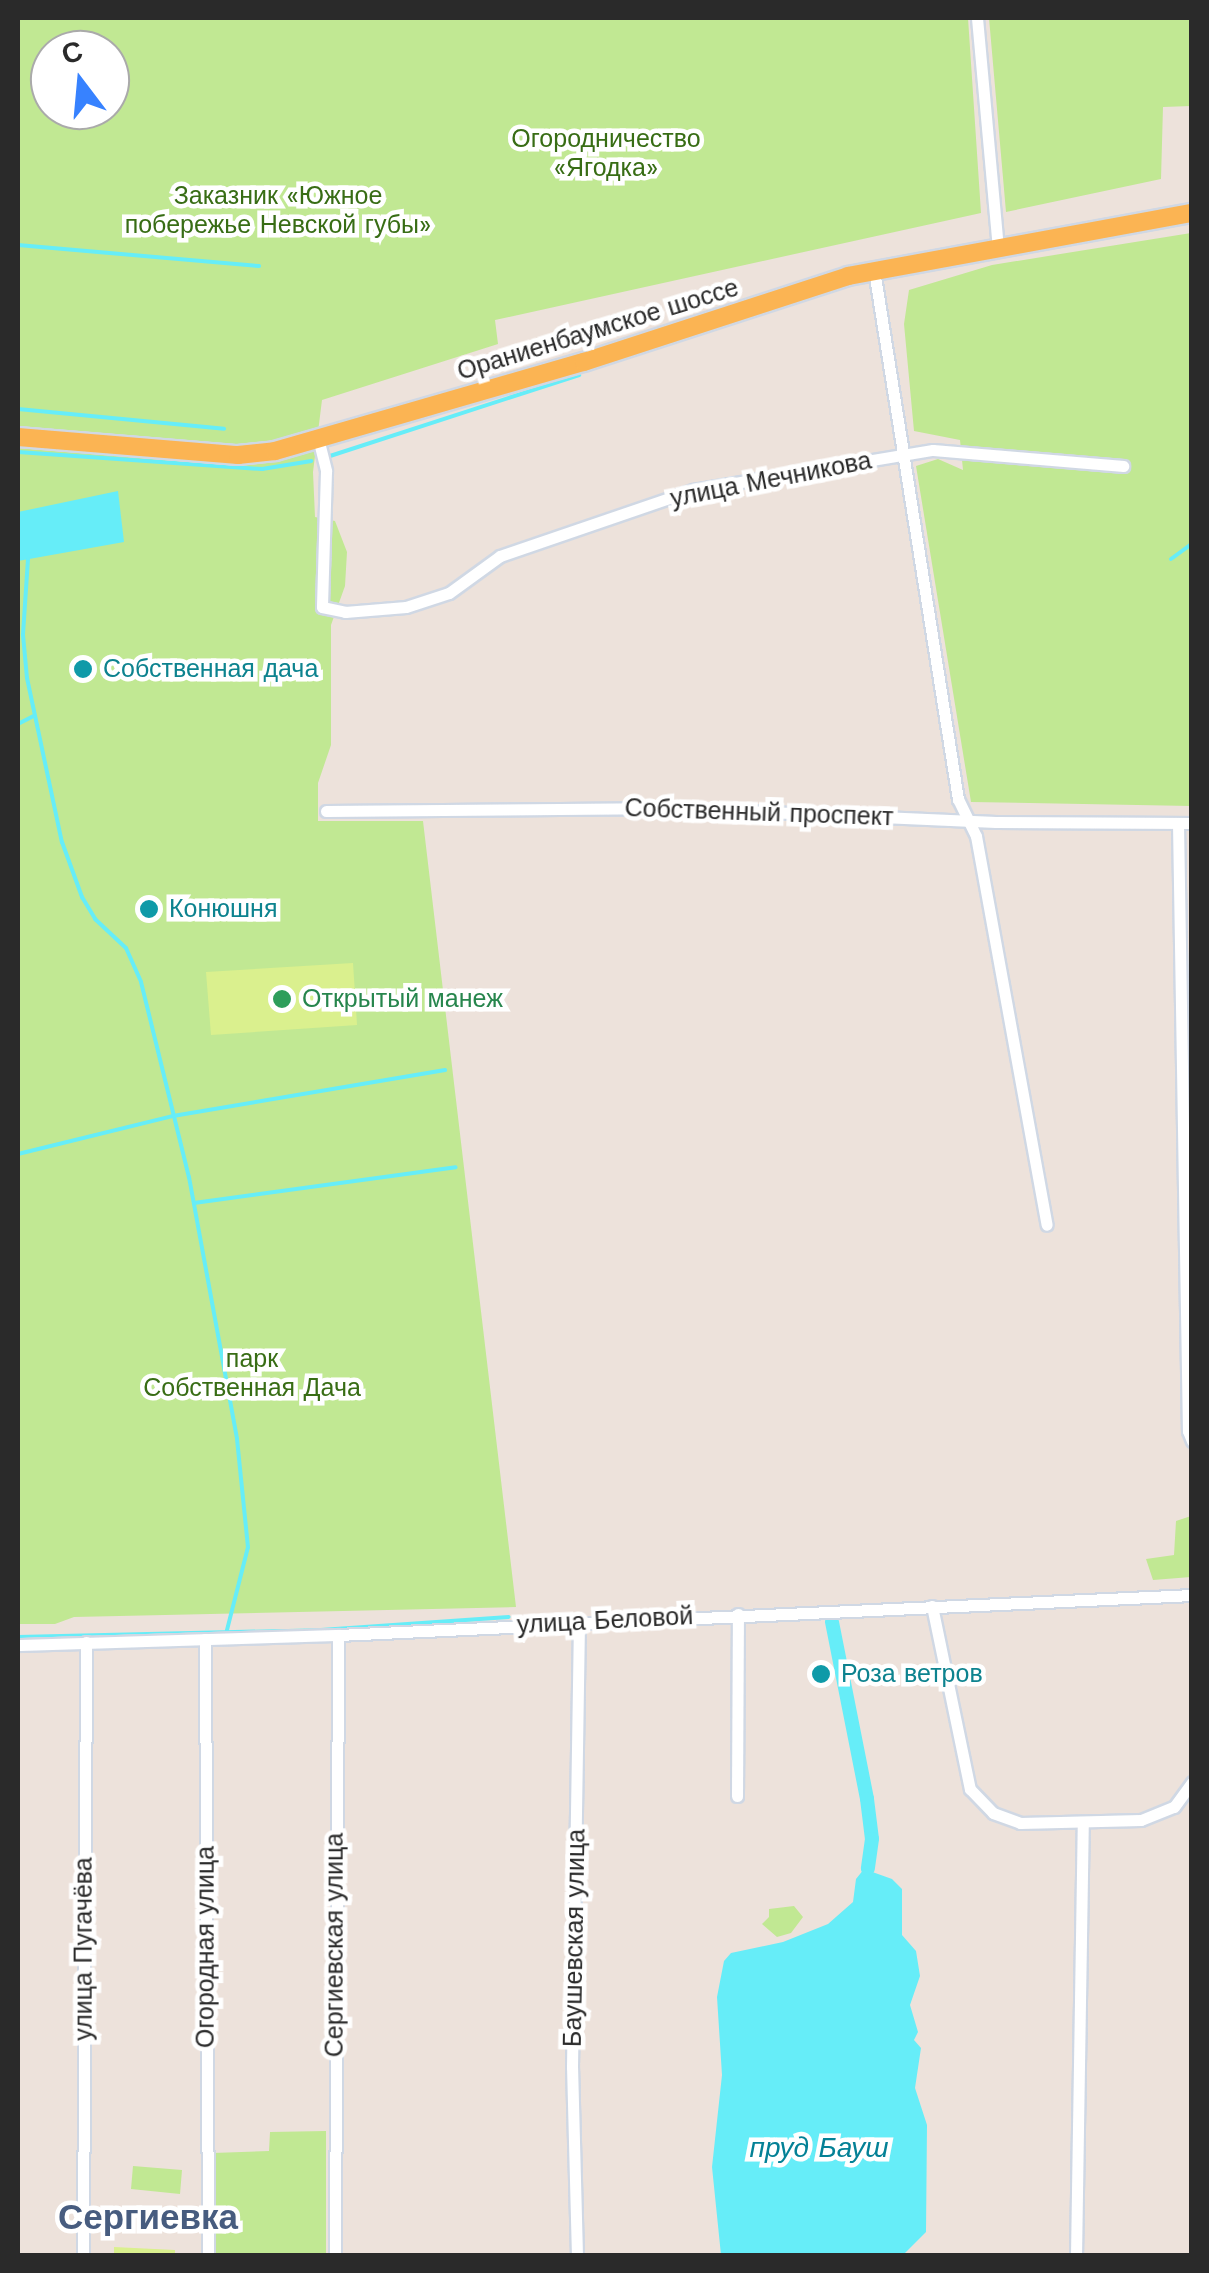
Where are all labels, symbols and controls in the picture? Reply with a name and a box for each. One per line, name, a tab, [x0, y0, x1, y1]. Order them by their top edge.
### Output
north arrow	[30, 30, 130, 130]
text: С	[58, 34, 86, 71]
park label: Огородничество «Ягодка»	[511, 125, 701, 184]
park label: Заказник «Южное побережье Невской губы»	[125, 182, 431, 241]
street label: Ораниенбаумское шоссе	[454, 273, 742, 387]
street label: улица Мечникова	[668, 446, 874, 514]
place label: Собственная дача	[103, 654, 318, 684]
marker: Собственная дача	[72, 658, 94, 680]
street label: Собственный проспект	[624, 793, 894, 833]
place label: Конюшня	[169, 894, 277, 924]
marker: Конюшня	[138, 898, 160, 920]
place label: Открытый манеж	[302, 984, 503, 1014]
marker: Открытый манеж	[271, 988, 293, 1010]
park label: парк Собственная Дача	[143, 1345, 361, 1404]
street label: улица Беловой	[516, 1601, 694, 1641]
place label: Роза ветров	[841, 1659, 983, 1689]
marker: Роза ветров	[810, 1663, 832, 1685]
street label: Баушевская улица	[558, 1829, 592, 2047]
street label: Сергиевская улица	[320, 1833, 350, 2057]
street label: Огородная улица	[191, 1846, 221, 2048]
street label: улица Пугачёва	[69, 1857, 99, 2041]
water label: пруд Бауш	[749, 2131, 889, 2165]
district label: Сергиевка	[58, 2196, 238, 2238]

